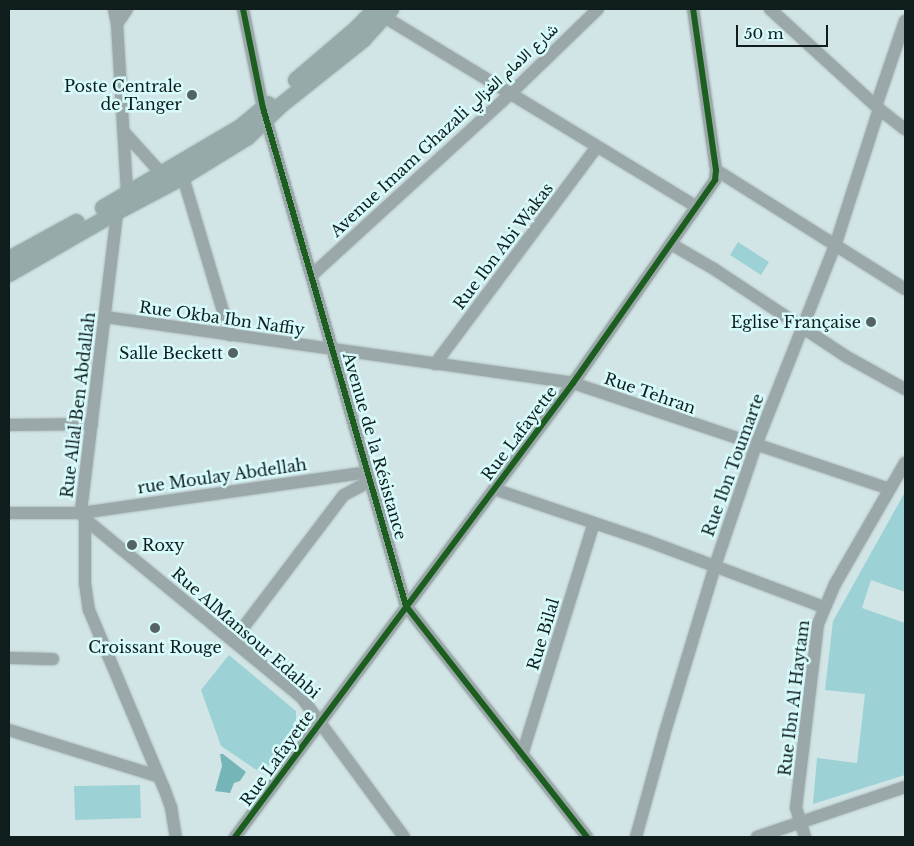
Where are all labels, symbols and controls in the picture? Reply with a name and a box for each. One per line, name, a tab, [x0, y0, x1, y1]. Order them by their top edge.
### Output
scale bar	[739, 15, 832, 47]
street label: Avenue Imam Ghazali شارع الامام الغزالي	[326, 19, 562, 241]
text: 50 m	[744, 24, 784, 43]
place label: Poste Centrale de Tanger	[64, 76, 182, 114]
marker: Poste Centrale de Tanger	[186, 89, 198, 101]
street label: Rue Ibn Abi Wakas	[449, 178, 557, 314]
street label: Rue Okba Ibn Naffiy	[138, 297, 306, 339]
street label: Rue Allal Ben Abdallah	[57, 310, 99, 500]
place label: Eglise Française	[731, 312, 861, 332]
marker: Eglise Française	[865, 316, 877, 328]
place label: Salle Beckett	[119, 343, 223, 363]
marker: Salle Beckett	[227, 347, 239, 359]
street label: Avenue de la Résistance	[339, 350, 411, 542]
street label: Rue Tehran	[602, 368, 698, 418]
street label: Rue Lafayette	[477, 382, 561, 484]
street label: Rue Ibn Toumarte	[698, 391, 768, 539]
street label: rue Moulay Abdellah	[136, 455, 308, 497]
place label: Roxy	[142, 535, 184, 555]
marker: Roxy	[126, 539, 138, 551]
street label: Rue AlMansour Edahbi	[168, 563, 324, 703]
street label: Rue Bilal	[523, 596, 563, 672]
street label: Rue Ibn Al Haytam	[775, 619, 813, 777]
marker: Croissant Rouge	[148, 621, 162, 635]
place label: Croissant Rouge	[88, 637, 222, 657]
street label: Rue Lafayette	[236, 707, 318, 809]

